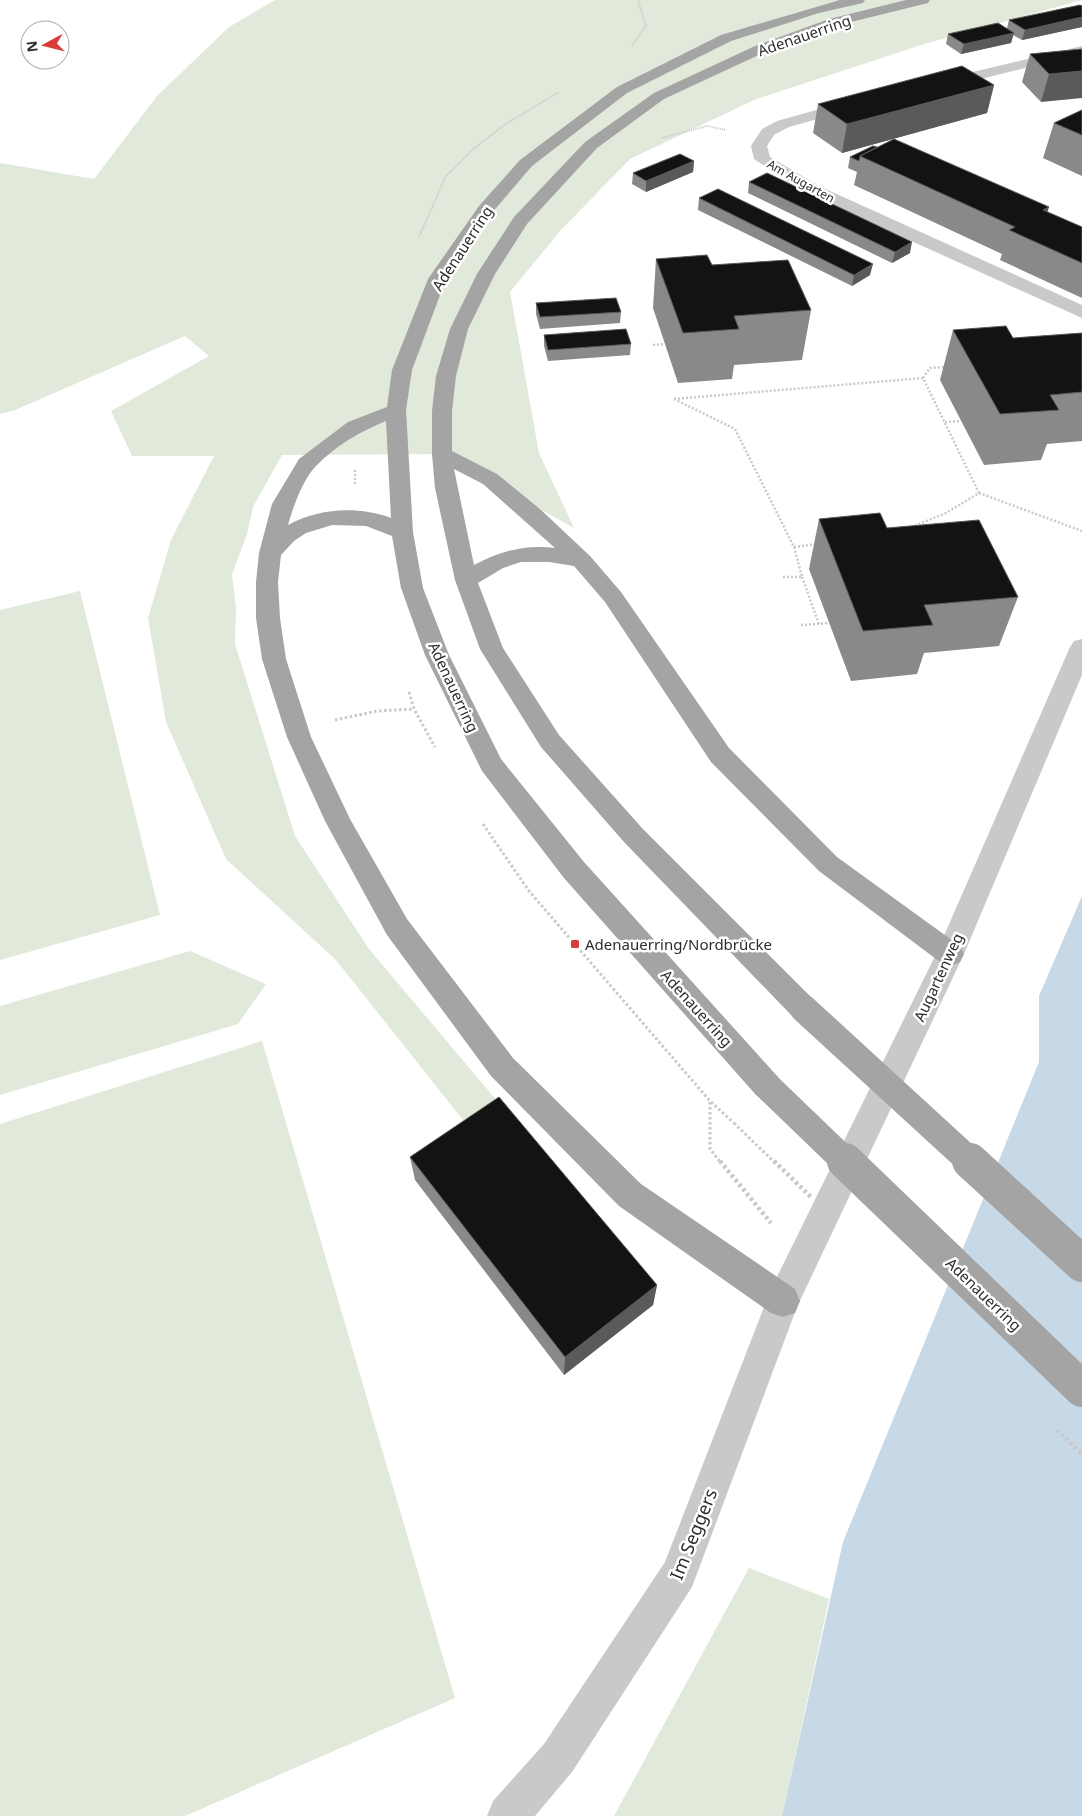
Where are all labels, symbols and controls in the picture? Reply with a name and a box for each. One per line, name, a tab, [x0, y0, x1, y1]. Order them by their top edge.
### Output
street label: Adenauerring	[755, 10, 853, 60]
north arrow	[20, 20, 70, 70]
text: N	[21, 40, 42, 53]
street label: Am Augarten	[764, 155, 838, 207]
street label: Adenauerring	[427, 202, 497, 294]
street label: Adenauerring	[424, 639, 484, 735]
street label: Augartenweg	[909, 930, 967, 1024]
place label: Adenauerring/Nordbrücke	[585, 934, 772, 954]
marker: Adenauerring/Nordbrücke	[569, 938, 581, 950]
street label: Adenauerring	[657, 965, 737, 1051]
street label: Adenauerring	[942, 1253, 1026, 1335]
street label: Im Seggers	[664, 1485, 722, 1583]

